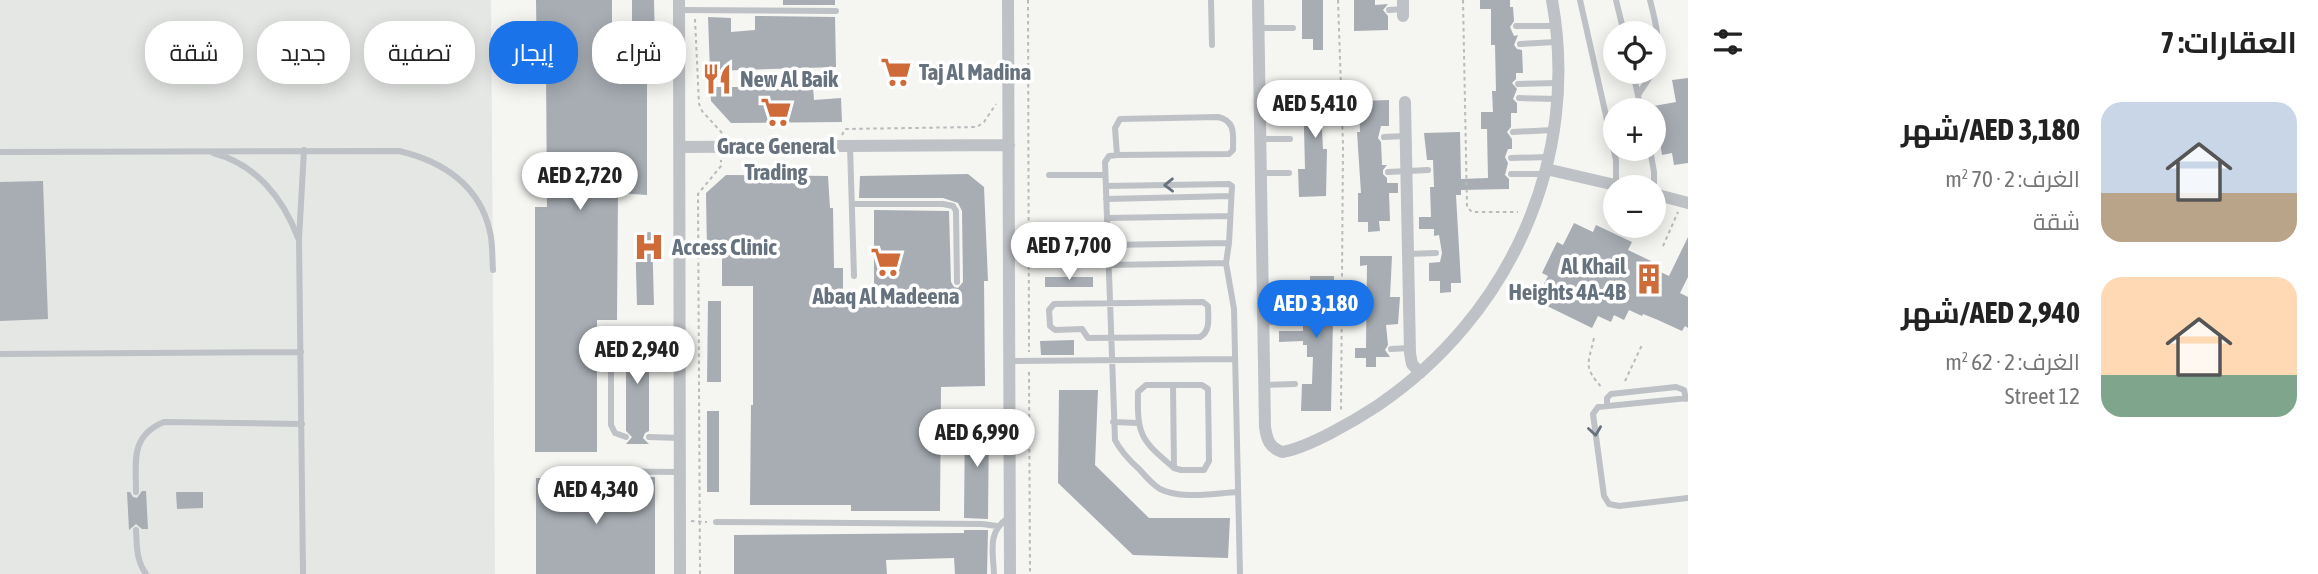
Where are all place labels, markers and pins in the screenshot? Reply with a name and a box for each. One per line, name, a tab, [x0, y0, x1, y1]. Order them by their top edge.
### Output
supermarket icon: Taj Al Madina	[879, 55, 913, 89]
place label: Taj Al Madina	[919, 59, 1032, 85]
restaurant icon: New Al Baik	[700, 62, 734, 96]
place label: New Al Baik	[740, 66, 839, 92]
pin: AED 5,410	[1235, 80, 1395, 140]
supermarket icon: Grace General Trading	[759, 95, 793, 129]
place label: Grace General Trading	[717, 133, 836, 185]
pin: AED 2,720	[500, 152, 660, 212]
pin: AED 7,700	[989, 222, 1149, 282]
hospital icon: Access Clinic	[632, 230, 666, 264]
place label: Access Clinic	[671, 234, 777, 260]
supermarket icon: Abaq Al Madeena	[869, 245, 903, 279]
place label: Al Khail Heights 4A-4B	[1508, 253, 1627, 305]
building icon: Al Khail Heights 4A-4B	[1632, 262, 1666, 296]
pin: AED 3,180	[1236, 280, 1396, 340]
place label: Abaq Al Madeena	[811, 283, 960, 309]
pin: AED 2,940	[557, 326, 717, 386]
pin: AED 6,990	[897, 410, 1057, 469]
pin: AED 4,340	[516, 466, 676, 526]

